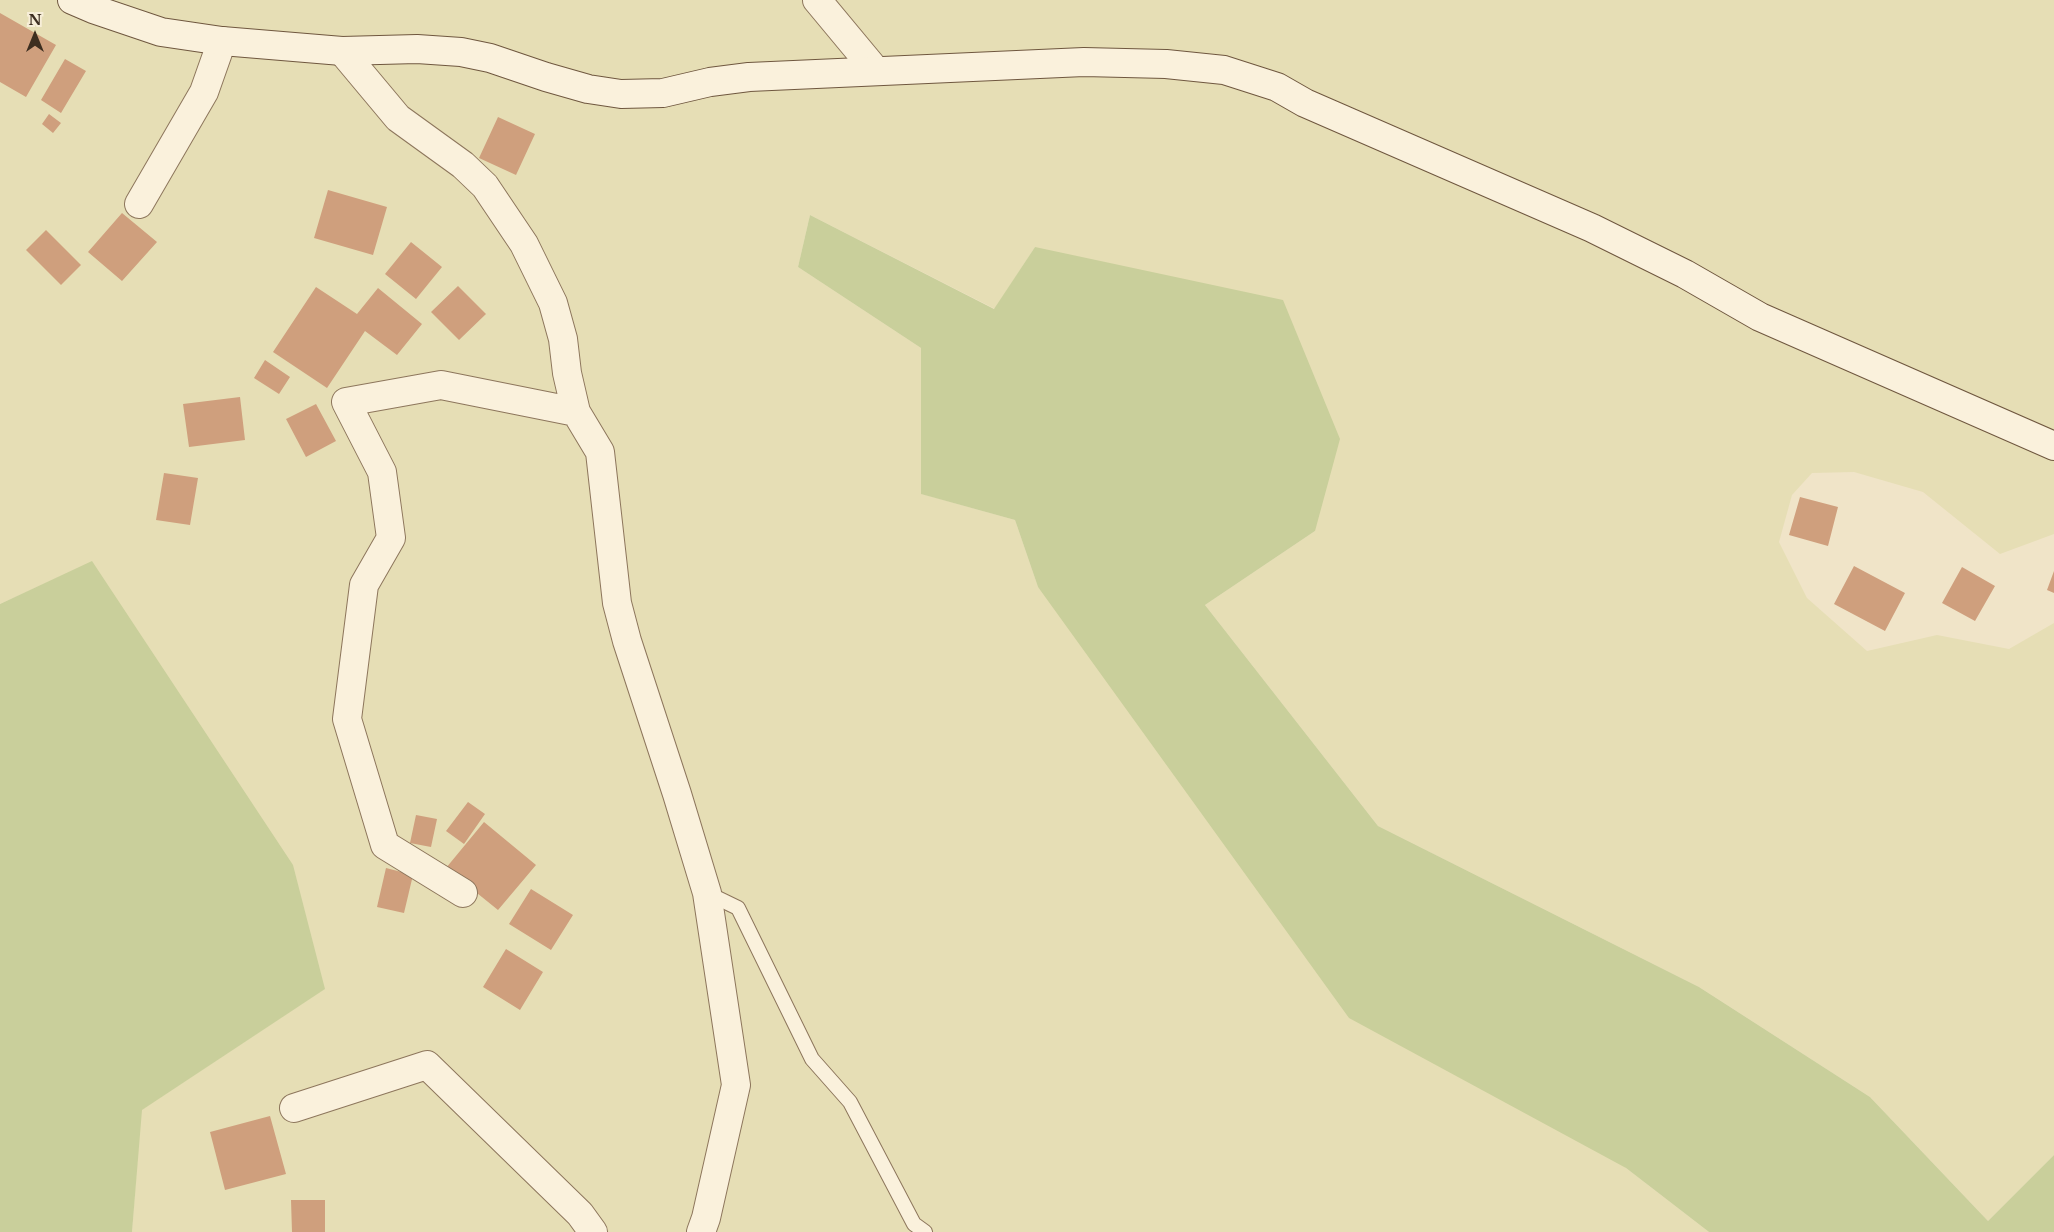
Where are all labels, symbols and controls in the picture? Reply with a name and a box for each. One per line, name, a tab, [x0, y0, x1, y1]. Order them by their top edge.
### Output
north arrow	[10, 10, 60, 60]
text: N	[28, 11, 42, 29]

